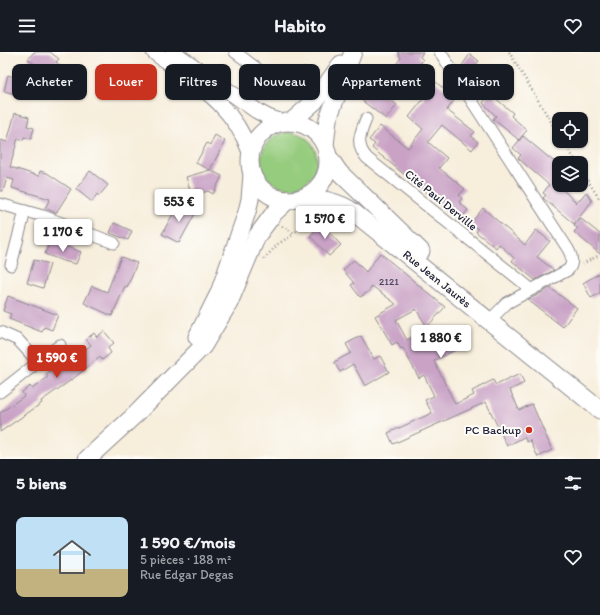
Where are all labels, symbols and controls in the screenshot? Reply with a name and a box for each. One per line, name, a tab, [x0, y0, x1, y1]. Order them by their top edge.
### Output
icon: menu	[16, 15, 38, 37]
text: Habito	[274, 15, 326, 37]
icon: heart	[562, 15, 584, 37]
chip: Acheter	[12, 64, 87, 100]
chip: Louer	[95, 64, 157, 100]
chip: Filtres	[165, 64, 231, 100]
chip: Nouveau	[239, 64, 320, 100]
chip: Appartement	[328, 64, 435, 100]
chip: Maison	[443, 64, 514, 100]
map controls	[552, 112, 588, 192]
button: locate	[552, 112, 588, 148]
button: layers	[552, 156, 588, 192]
street label: Cité Paul Derville	[402, 167, 480, 234]
pin: 553 €	[151, 189, 207, 223]
text: 553 €	[163, 194, 195, 209]
pin: 1 570 €	[288, 206, 362, 240]
text: 1 570 €	[305, 211, 345, 226]
pin: 1 170 €	[26, 219, 100, 253]
text: 1 170 €	[43, 224, 83, 239]
street label: Rue Jean Jaurès	[400, 247, 474, 311]
house number: 2121	[379, 275, 399, 288]
pin: 1 880 €	[404, 325, 478, 359]
text: 1 880 €	[420, 330, 462, 345]
pin: 1 590 €	[20, 345, 94, 379]
text: 1 590 €	[37, 350, 77, 365]
place label: PC Backup	[465, 423, 521, 437]
marker: PC Backup	[524, 425, 534, 435]
icon: filters	[562, 472, 584, 494]
text: 5 biens	[16, 473, 67, 493]
text: 1 590 €/mois	[140, 532, 236, 552]
icon: home	[48, 533, 96, 581]
icon: heart	[562, 546, 584, 568]
text: 5 pièces · 188 m²	[140, 552, 231, 567]
text: Rue Edgar Degas	[140, 567, 234, 582]

